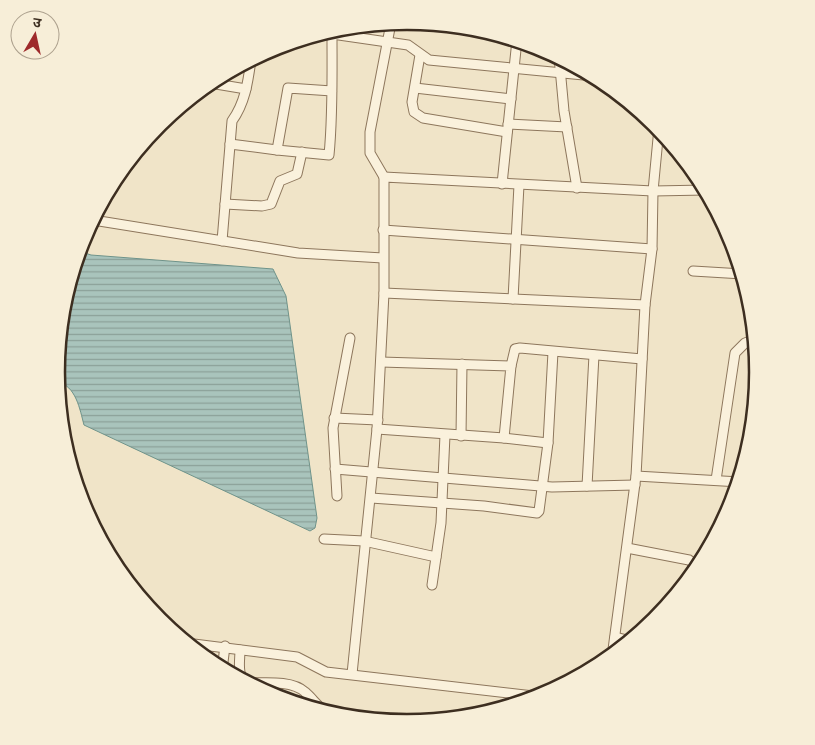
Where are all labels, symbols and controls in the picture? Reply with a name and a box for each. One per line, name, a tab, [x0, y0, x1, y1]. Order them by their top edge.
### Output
north arrow	[10, 10, 60, 60]
text: उ	[32, 12, 43, 32]

